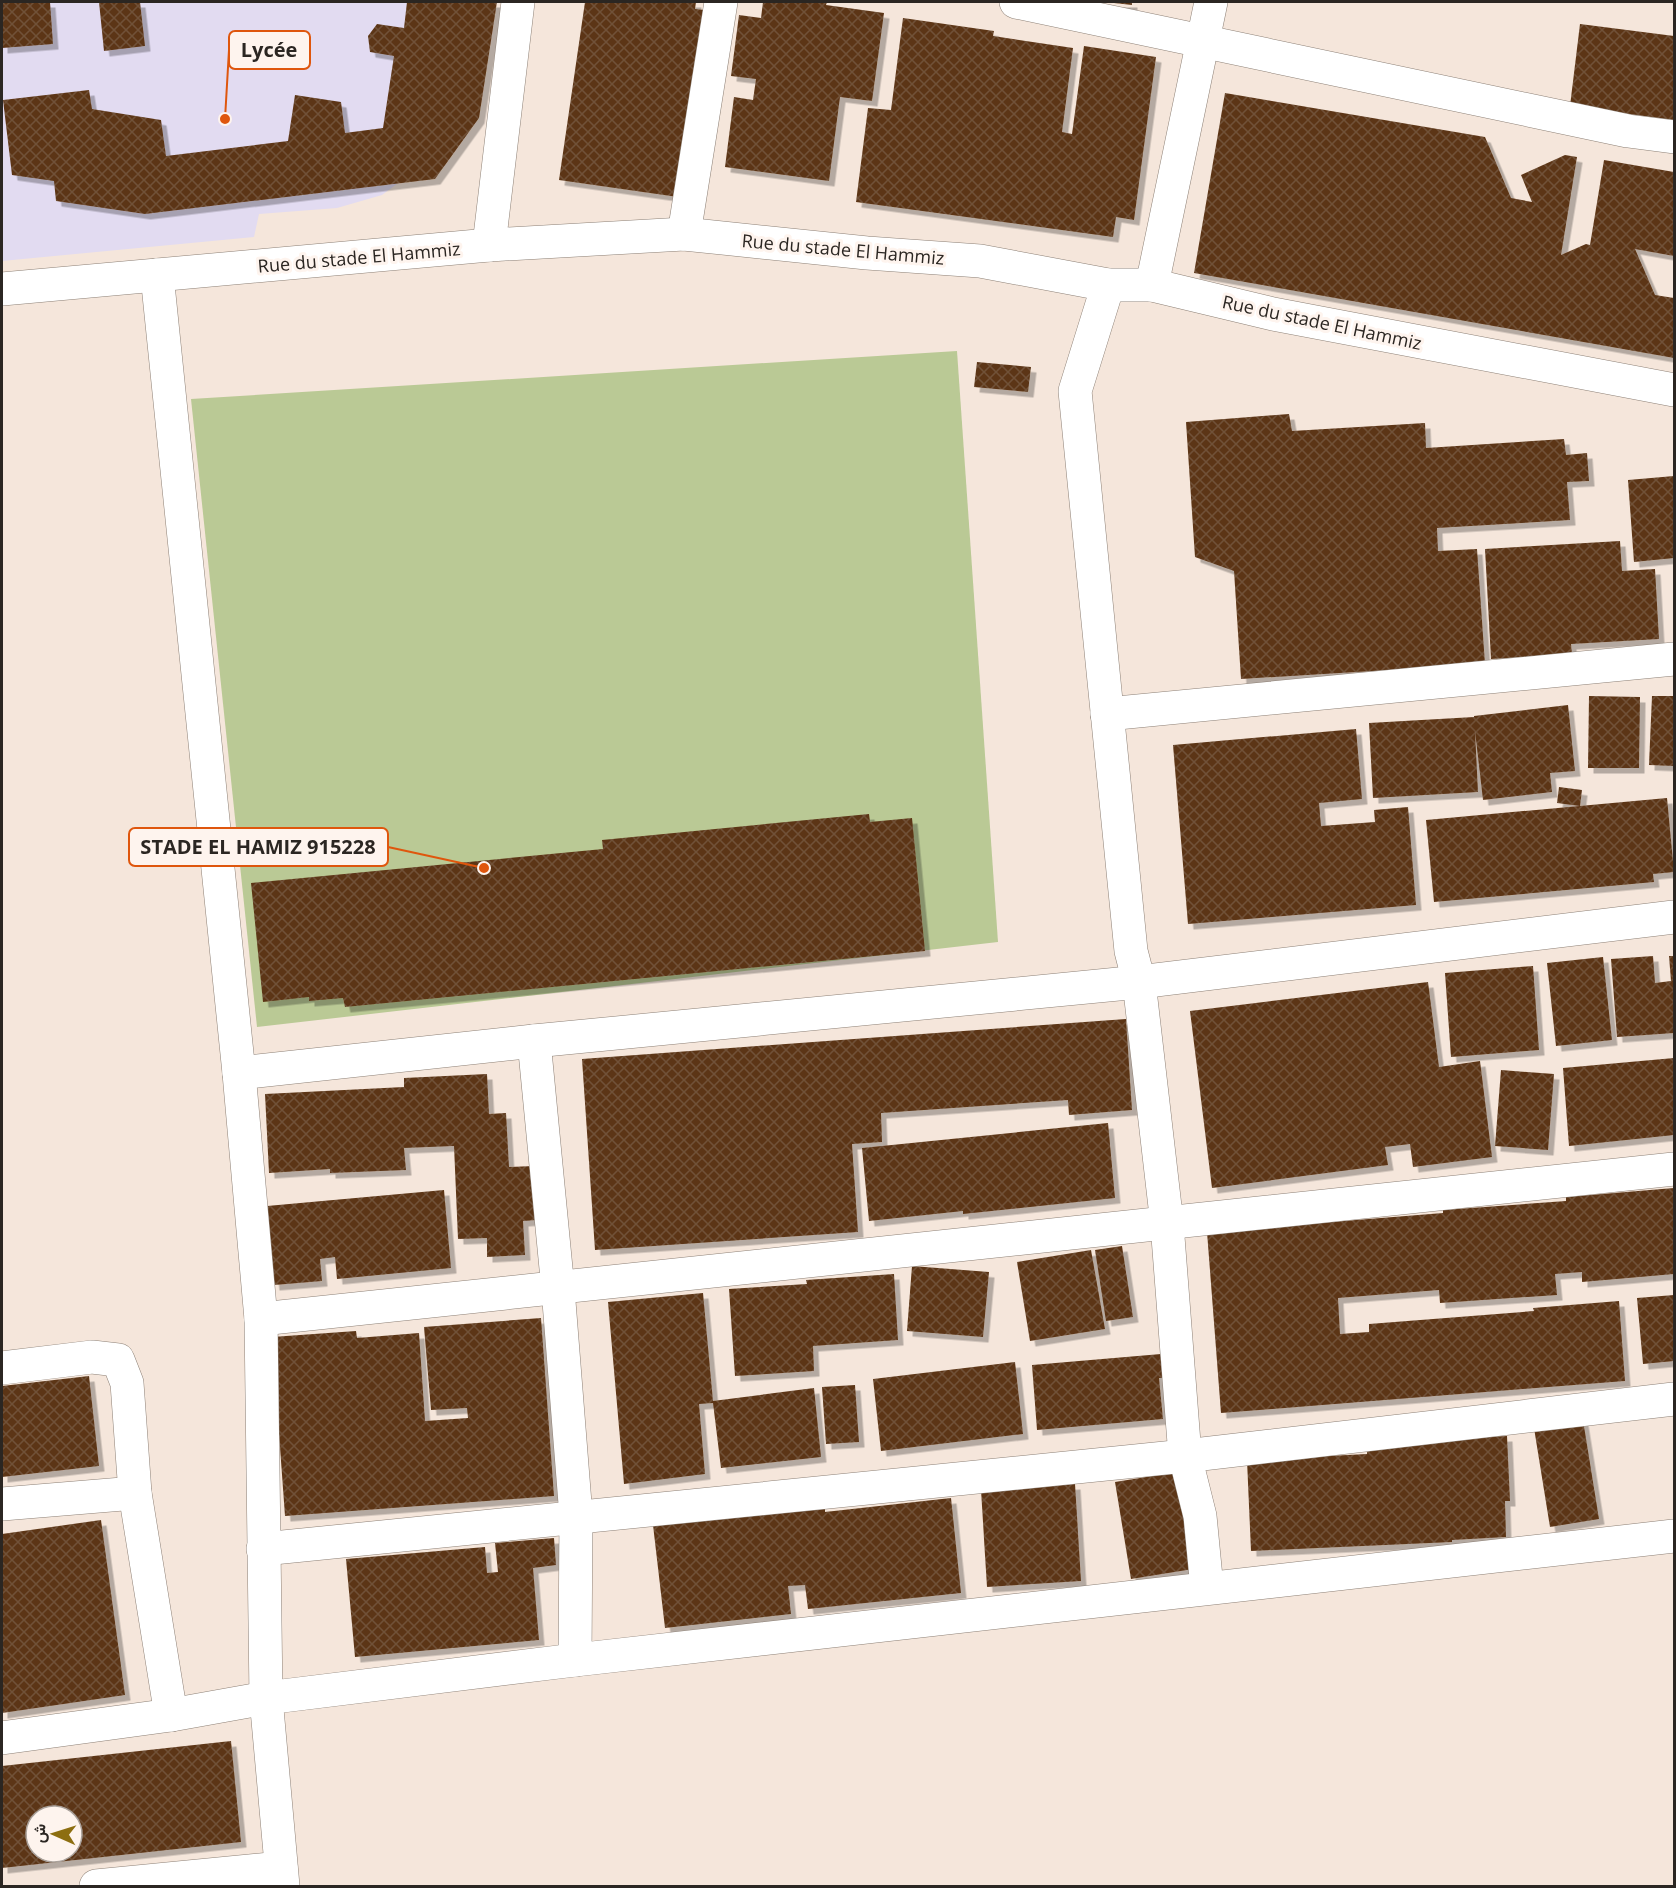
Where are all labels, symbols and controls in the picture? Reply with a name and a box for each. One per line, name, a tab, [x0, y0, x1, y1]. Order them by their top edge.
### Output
callout: Lycée	[229, 31, 310, 69]
text: Lycée	[241, 36, 297, 63]
street label: Rue du stade El Hammiz	[741, 228, 945, 270]
street label: Rue du stade El Hammiz	[257, 236, 461, 278]
street label: Rue du stade El Hammiz	[1220, 289, 1424, 355]
callout: STADE EL HAMIZ 915228	[129, 828, 388, 866]
text: STADE EL HAMIZ 915228	[140, 833, 376, 860]
north arrow	[24, 1804, 84, 1864]
text: ش	[28, 1823, 51, 1843]

